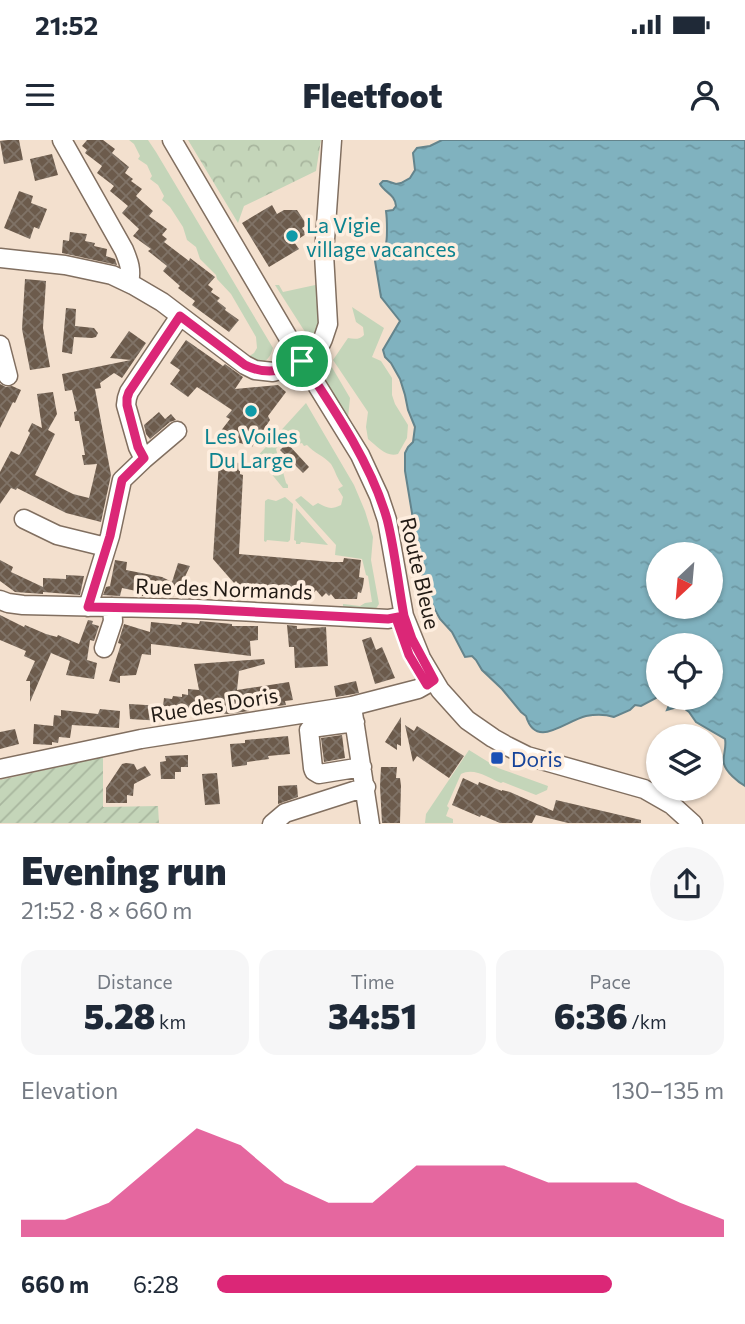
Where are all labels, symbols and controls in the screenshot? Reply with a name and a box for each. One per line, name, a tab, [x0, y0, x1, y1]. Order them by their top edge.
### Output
text: 21:52	[35, 9, 98, 40]
text: Fleetfoot	[303, 75, 442, 115]
icon: menu	[21, 76, 59, 114]
icon: person	[686, 76, 724, 114]
place label: La Vigie village vacances	[306, 212, 456, 261]
marker: La Vigie village vacances	[284, 228, 300, 244]
pin	[272, 331, 332, 391]
icon: arrive	[283, 342, 321, 380]
marker: Les Voiles Du Large	[243, 403, 259, 419]
place label: Les Voiles Du Large	[204, 423, 298, 472]
street label: Route Bleue	[396, 515, 446, 631]
north arrow	[646, 542, 723, 620]
map controls	[646, 542, 723, 801]
street label: Rue des Normands	[135, 572, 313, 604]
button: locate	[646, 633, 723, 710]
street label: Rue des Doris	[148, 682, 280, 726]
button: layers	[646, 724, 723, 801]
place label: Doris	[511, 746, 562, 771]
marker: Doris	[489, 750, 505, 766]
text: Evening run	[21, 846, 227, 893]
button: share	[650, 847, 724, 921]
text: 21:52 · 8 × 660 m	[21, 896, 192, 924]
text: Distance	[97, 970, 173, 993]
text: Time	[351, 970, 394, 993]
text: Pace	[590, 970, 631, 993]
text: 5.28	[84, 993, 155, 1036]
text: 34:51	[328, 993, 417, 1036]
text: 6:36	[554, 993, 628, 1036]
text: km	[155, 1010, 186, 1033]
text: /km	[628, 1010, 667, 1033]
text: Elevation	[21, 1076, 118, 1104]
text: 130–135 m	[612, 1076, 724, 1104]
text: 660 m	[21, 1270, 89, 1298]
text: 6:28	[133, 1270, 179, 1298]

